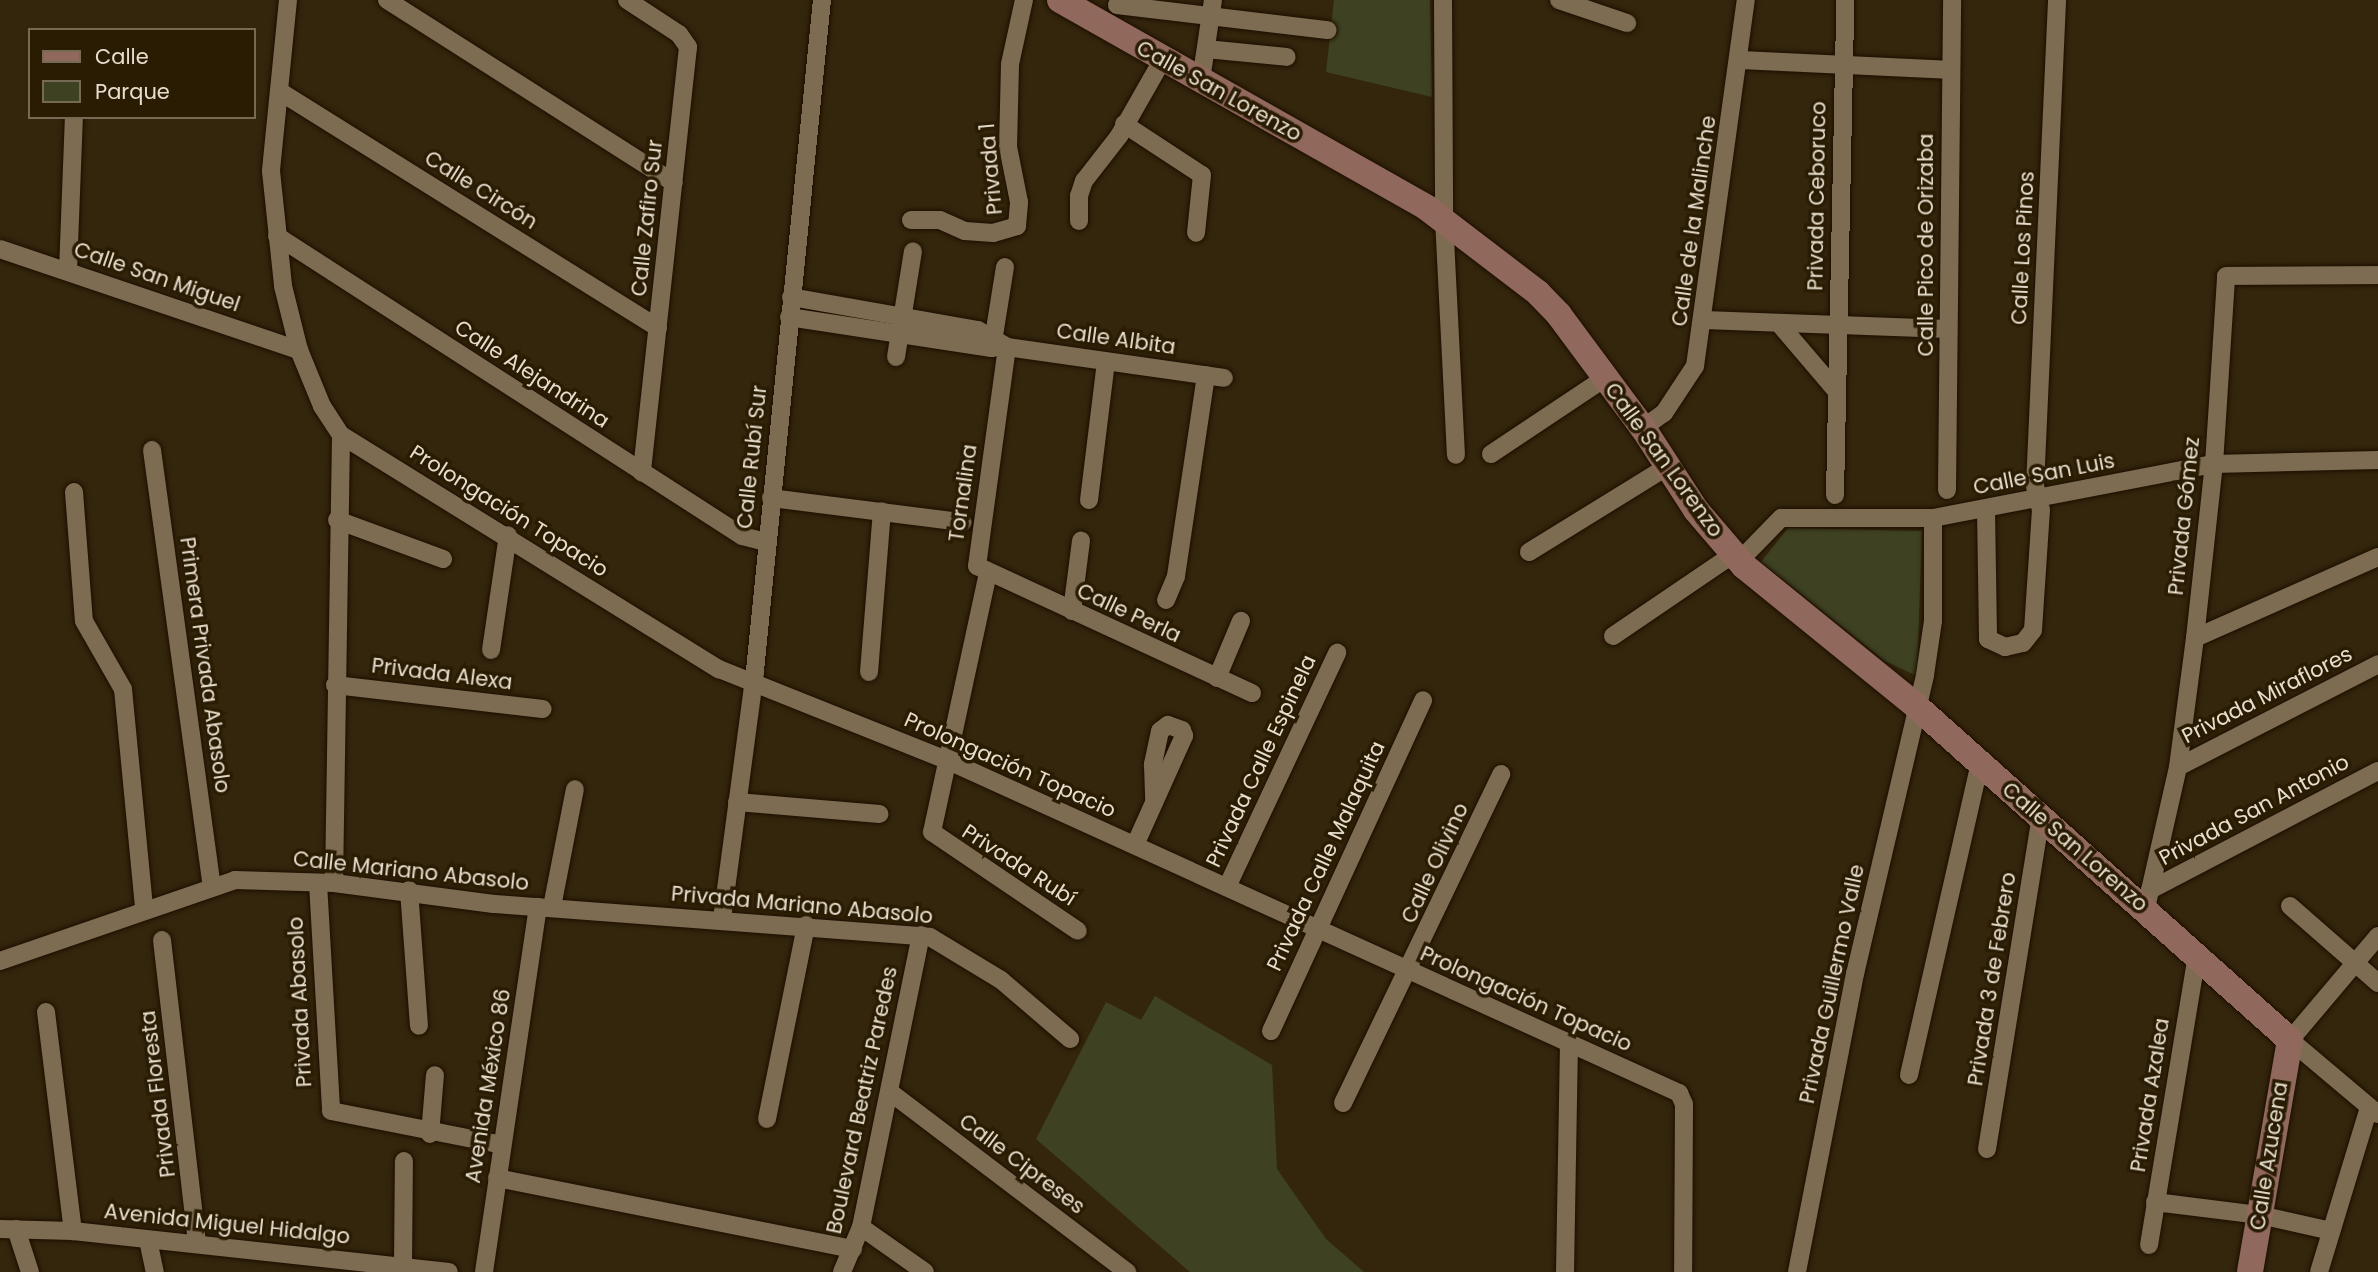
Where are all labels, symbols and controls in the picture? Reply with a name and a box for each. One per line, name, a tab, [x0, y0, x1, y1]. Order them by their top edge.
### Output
legend	[28, 28, 256, 119]
street label: Calle San Lorenzo	[1132, 35, 1306, 147]
text: Calle	[95, 42, 149, 71]
text: Parque	[95, 77, 170, 106]
street label: Privada Ceboruco	[1803, 101, 1831, 291]
street label: Calle de la Malinche	[1667, 114, 1721, 328]
street label: Privada 1	[974, 122, 1008, 216]
street label: Calle Pico de Orizaba	[1913, 134, 1939, 356]
street label: Calle Zafiro Sur	[626, 138, 668, 298]
street label: Calle Circón	[420, 145, 542, 235]
street label: Calle Los Pinos	[2006, 171, 2040, 325]
street label: Calle San Miguel	[71, 237, 243, 317]
street label: Calle Alejandrina	[450, 315, 614, 433]
street label: Calle Albita	[1055, 318, 1177, 360]
street label: Calle San Lorenzo	[1600, 378, 1728, 542]
street label: Calle Rubí Sur	[732, 384, 772, 530]
street label: Privada Gómez	[2163, 436, 2205, 596]
street label: Prolongación Topacio	[405, 440, 613, 582]
street label: Tornalina	[944, 443, 982, 543]
street label: Calle San Luis	[1971, 448, 2117, 500]
street label: Primera Privada Abasolo	[175, 535, 235, 795]
street label: Calle Perla	[1073, 578, 1185, 648]
street label: Privada Miraflores	[2178, 641, 2356, 749]
street label: Privada Calle Espinela	[1201, 651, 1321, 871]
street label: Privada Alexa	[370, 653, 514, 695]
street label: Prolongación Topacio	[900, 707, 1120, 823]
street label: Privada Calle Malaquita	[1262, 737, 1390, 975]
street label: Privada San Antonio	[2155, 749, 2353, 871]
street label: Calle San Lorenzo	[1997, 777, 2153, 917]
street label: Calle Olivino	[1396, 799, 1474, 927]
street label: Privada Rubí	[957, 819, 1081, 911]
street label: Calle Mariano Abasolo	[292, 846, 530, 896]
street label: Privada Guillermo Valle	[1794, 862, 1870, 1106]
street label: Privada 3 de Febrero	[1963, 870, 2021, 1088]
street label: Privada Mariano Abasolo	[670, 881, 934, 929]
street label: Privada Abasolo	[283, 916, 317, 1088]
street label: Prolongación Topacio	[1416, 941, 1636, 1057]
street label: Boulevard Beatriz Paredes	[821, 964, 903, 1236]
street label: Avenida México 86	[460, 987, 516, 1185]
street label: Privada Floresta	[135, 1009, 181, 1179]
street label: Privada Azalea	[2125, 1016, 2175, 1174]
street label: Calle Azucena	[2245, 1080, 2293, 1232]
street label: Calle Cipreses	[954, 1109, 1090, 1219]
street label: Avenida Miguel Hidalgo	[103, 1199, 351, 1249]

